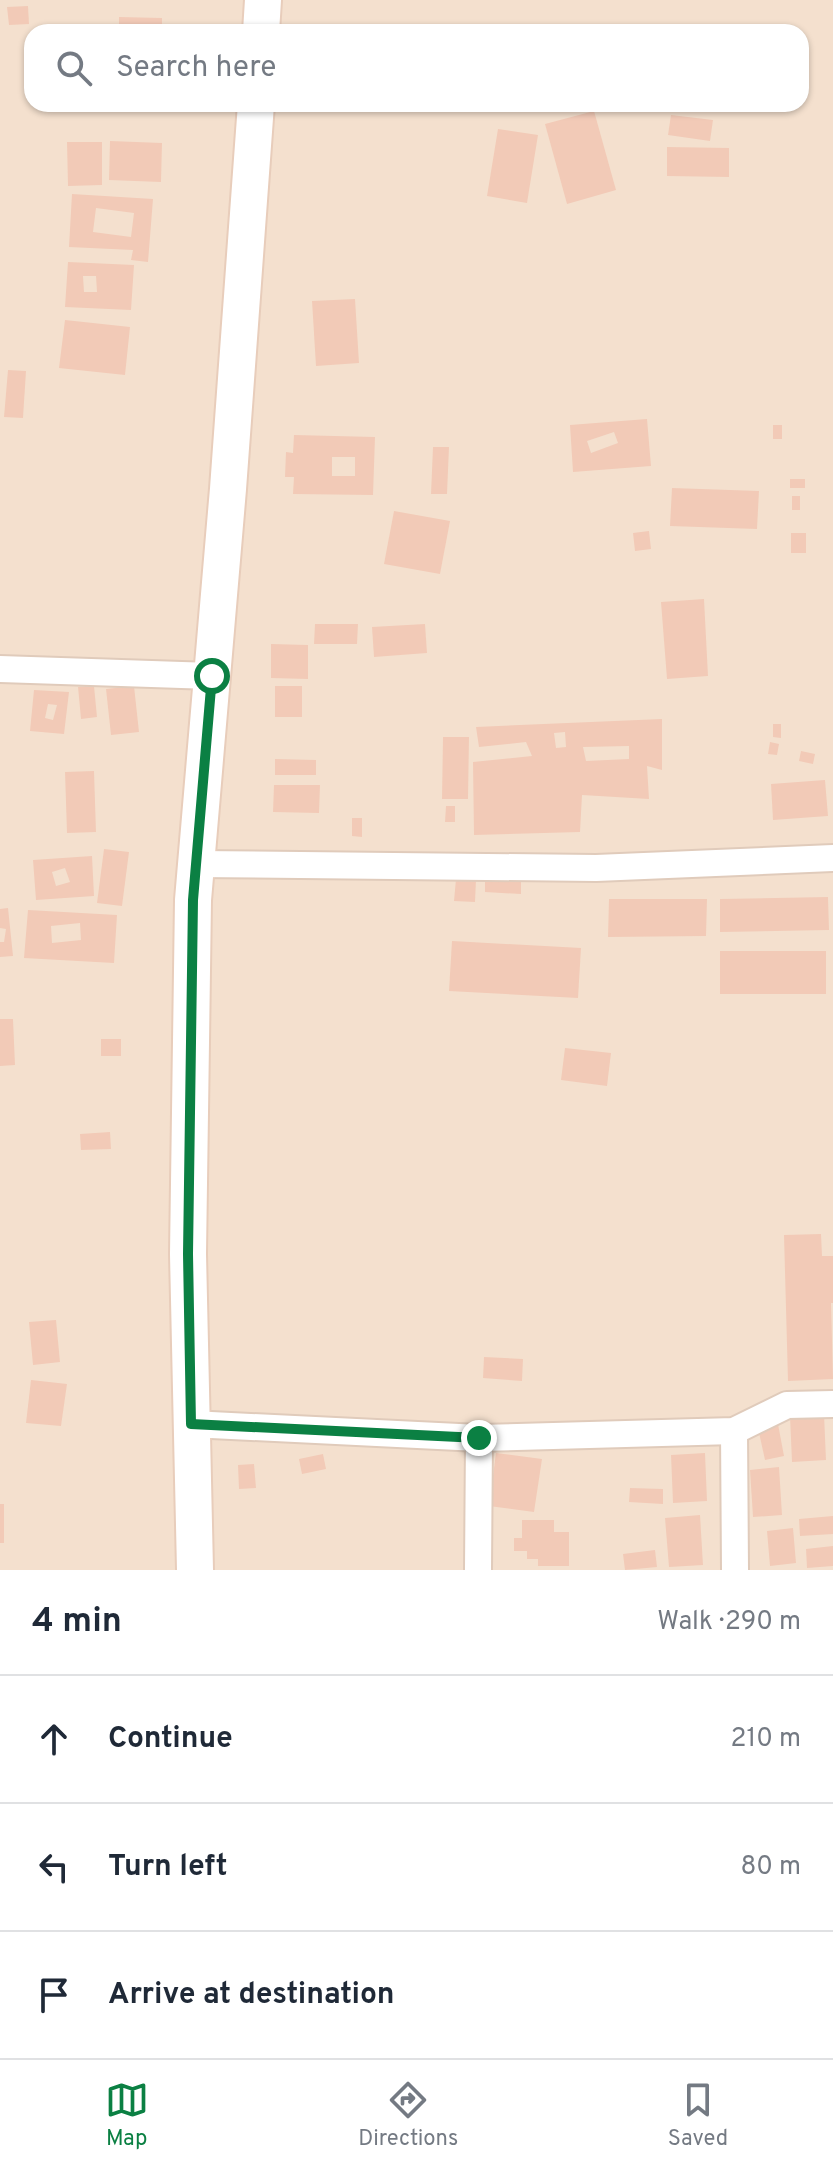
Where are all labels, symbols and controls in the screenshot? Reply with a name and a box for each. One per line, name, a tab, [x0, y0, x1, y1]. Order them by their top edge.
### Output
search box	[24, 24, 809, 112]
icon: search	[52, 46, 96, 90]
text: Search here	[116, 50, 276, 87]
route start	[194, 658, 230, 694]
route end	[461, 1420, 497, 1456]
text: 4 min	[32, 1601, 122, 1644]
text: Walk · 290 m	[657, 1606, 801, 1639]
icon: ahead	[32, 1717, 76, 1761]
text: Continue	[108, 1721, 233, 1758]
text: 210 m	[731, 1723, 801, 1756]
icon: left	[32, 1845, 76, 1889]
text: Turn left	[108, 1849, 228, 1886]
text: 80 m	[741, 1851, 801, 1884]
icon: arrive	[32, 1973, 76, 2017]
text: Arrive at destination	[108, 1977, 394, 2014]
tab: Map	[105, 2078, 149, 2153]
tab: Directions	[358, 2078, 458, 2153]
tab: Saved	[668, 2078, 728, 2153]

